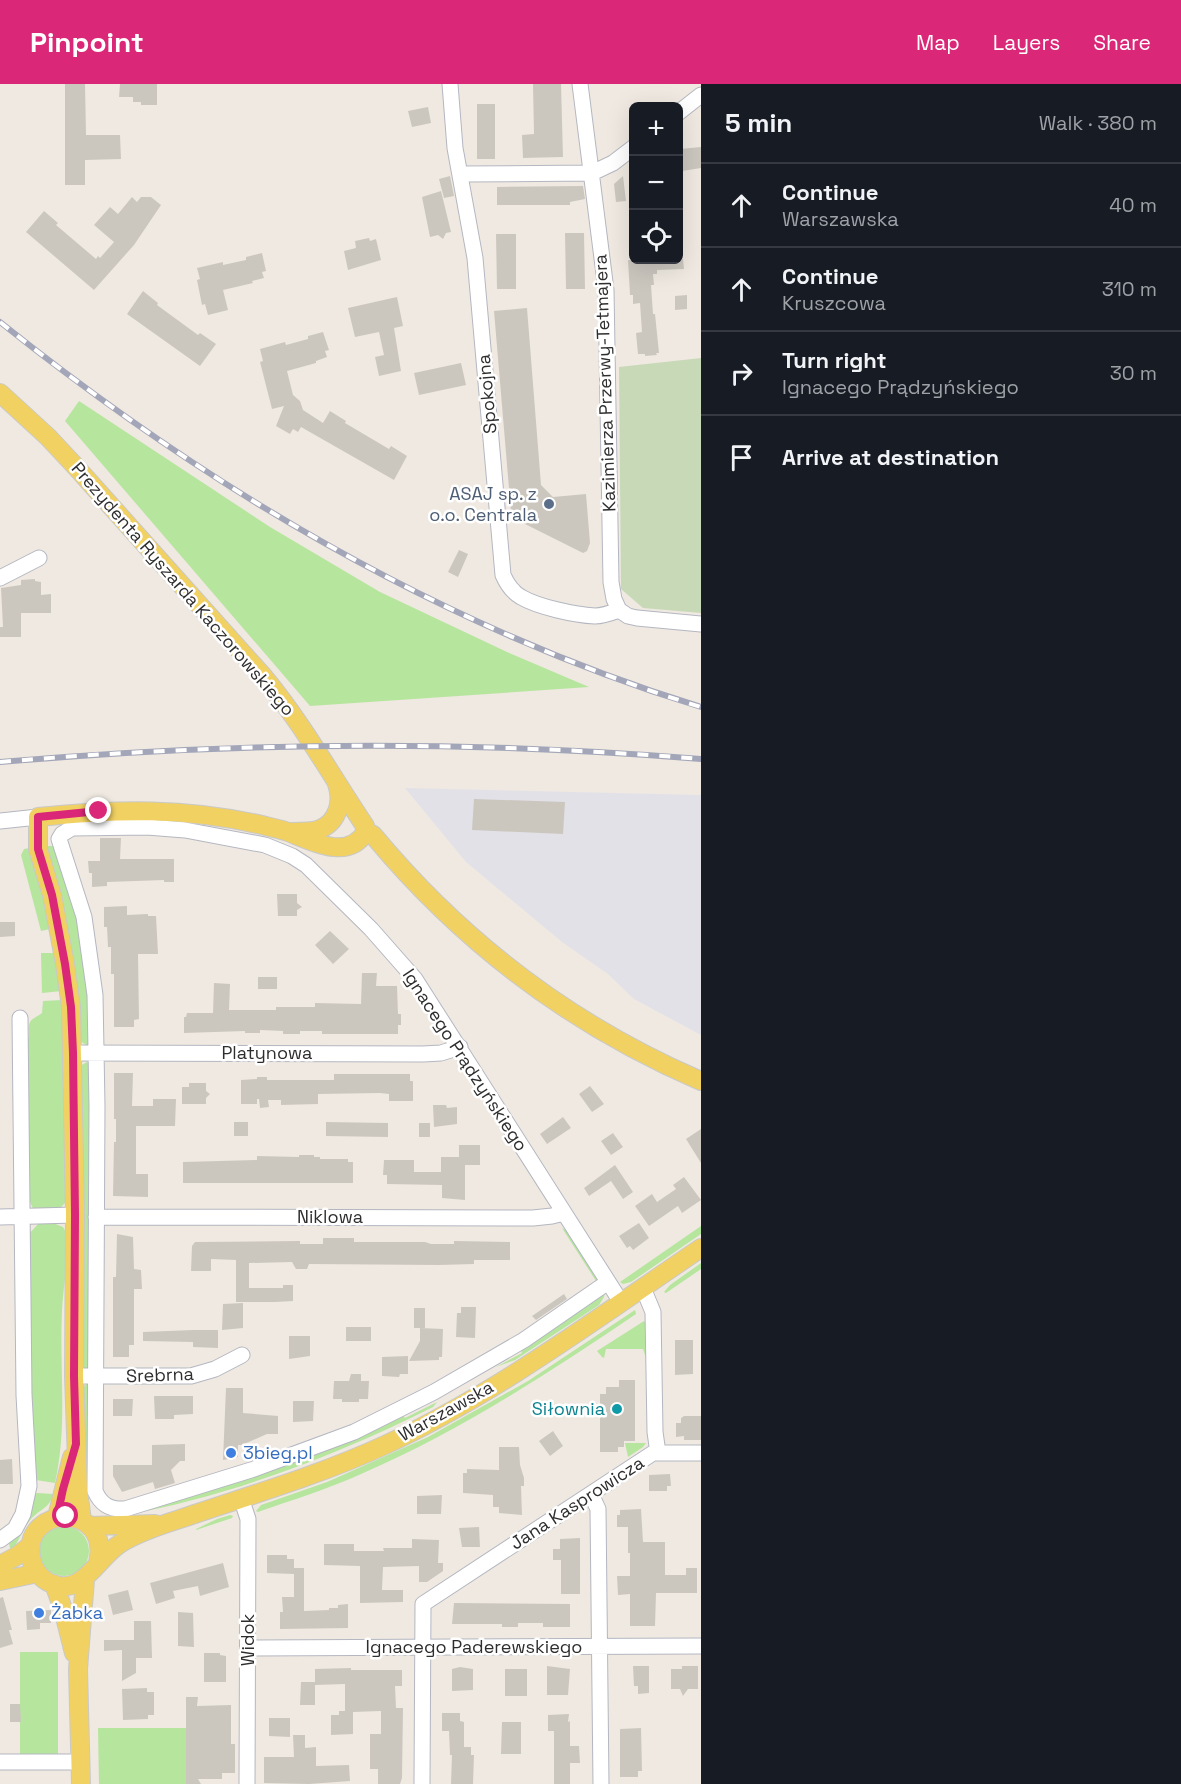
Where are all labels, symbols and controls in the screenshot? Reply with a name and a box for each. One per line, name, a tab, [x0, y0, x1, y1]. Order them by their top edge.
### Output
text: Pinpoint	[30, 24, 144, 60]
text: Map	[916, 29, 960, 56]
text: Layers	[993, 29, 1060, 56]
text: Share	[1093, 29, 1151, 56]
map controls	[629, 102, 683, 264]
button: +	[629, 102, 683, 156]
text: 5 min	[725, 106, 792, 140]
text: Walk · 380 m	[1039, 110, 1157, 136]
button: −	[629, 156, 683, 210]
text: Continue	[782, 178, 878, 206]
icon: ahead	[725, 189, 758, 222]
text: 40 m	[1109, 192, 1157, 218]
text: Warszawska	[782, 206, 899, 232]
button: locate	[629, 210, 683, 264]
street label: Kazimierza Przerwy-Tetmajera	[589, 254, 620, 512]
text: Continue	[782, 262, 878, 290]
icon: ahead	[725, 273, 758, 306]
text: 310 m	[1102, 276, 1157, 302]
text: Kruszcowa	[782, 290, 886, 316]
text: Turn right	[782, 346, 887, 374]
street label: Spokojna	[472, 353, 501, 435]
icon: right	[725, 357, 758, 390]
text: 30 m	[1110, 360, 1157, 386]
text: Ignacego Prądzyńskiego	[782, 374, 1019, 400]
icon: arrive	[725, 441, 758, 474]
text: Arrive at destination	[782, 443, 999, 471]
street label: Prezydenta Ryszarda Kaczorowskiego	[67, 457, 300, 720]
place label: ASAJ sp. z o.o. Centrala	[429, 482, 537, 526]
marker: ASAJ sp. z o.o. Centrala	[542, 497, 556, 511]
route end	[85, 797, 111, 823]
street label: Ignacego Prądzyńskiego	[398, 964, 533, 1155]
street label: Platynowa	[222, 1041, 312, 1064]
street label: Niklowa	[297, 1205, 363, 1228]
street label: Srebrna	[126, 1362, 194, 1387]
street label: Warszawska	[394, 1375, 497, 1446]
place label: Siłownia	[532, 1397, 605, 1420]
marker: Siłownia	[610, 1402, 624, 1416]
place label: 3bieg.pl	[243, 1441, 313, 1464]
marker: 3bieg.pl	[224, 1446, 238, 1460]
street label: Jana Kasprowicza	[505, 1451, 648, 1555]
route start	[52, 1502, 78, 1528]
place label: Żabka	[51, 1601, 103, 1624]
marker: Żabka	[32, 1606, 46, 1620]
street label: Widok	[236, 1613, 259, 1666]
street label: Ignacego Paderewskiego	[366, 1635, 582, 1658]

